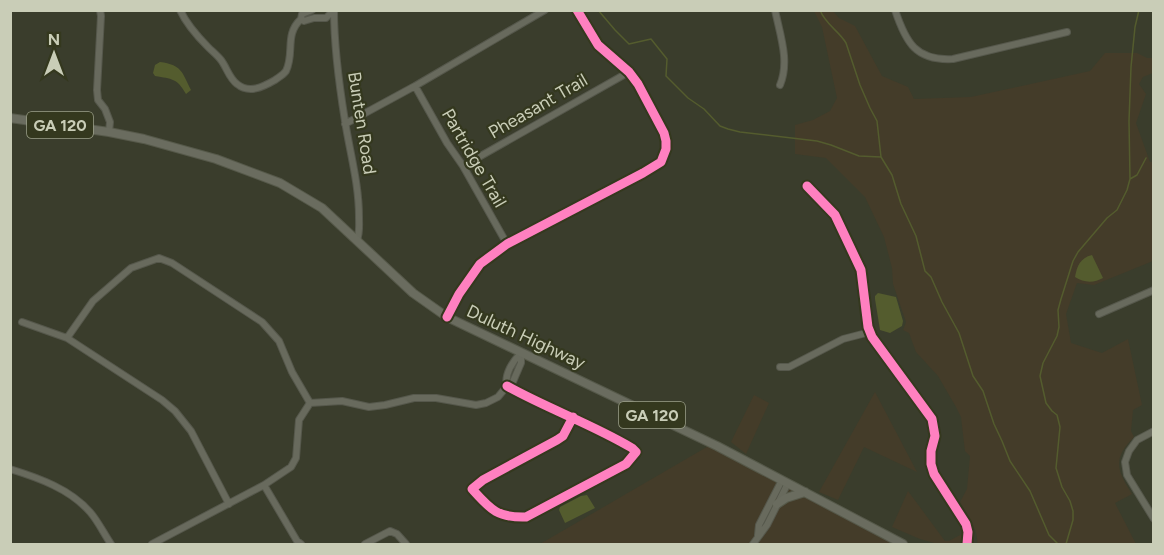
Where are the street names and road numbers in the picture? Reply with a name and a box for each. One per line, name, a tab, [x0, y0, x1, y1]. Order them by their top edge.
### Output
street label: Pheasant Trail	[485, 69, 591, 143]
street label: Bunten Road	[343, 70, 381, 176]
street label: Partridge Trail	[437, 105, 511, 211]
road number: GA 120	[27, 112, 93, 138]
street label: Duluth Highway	[463, 300, 589, 374]
road number: GA 120	[619, 402, 685, 428]

